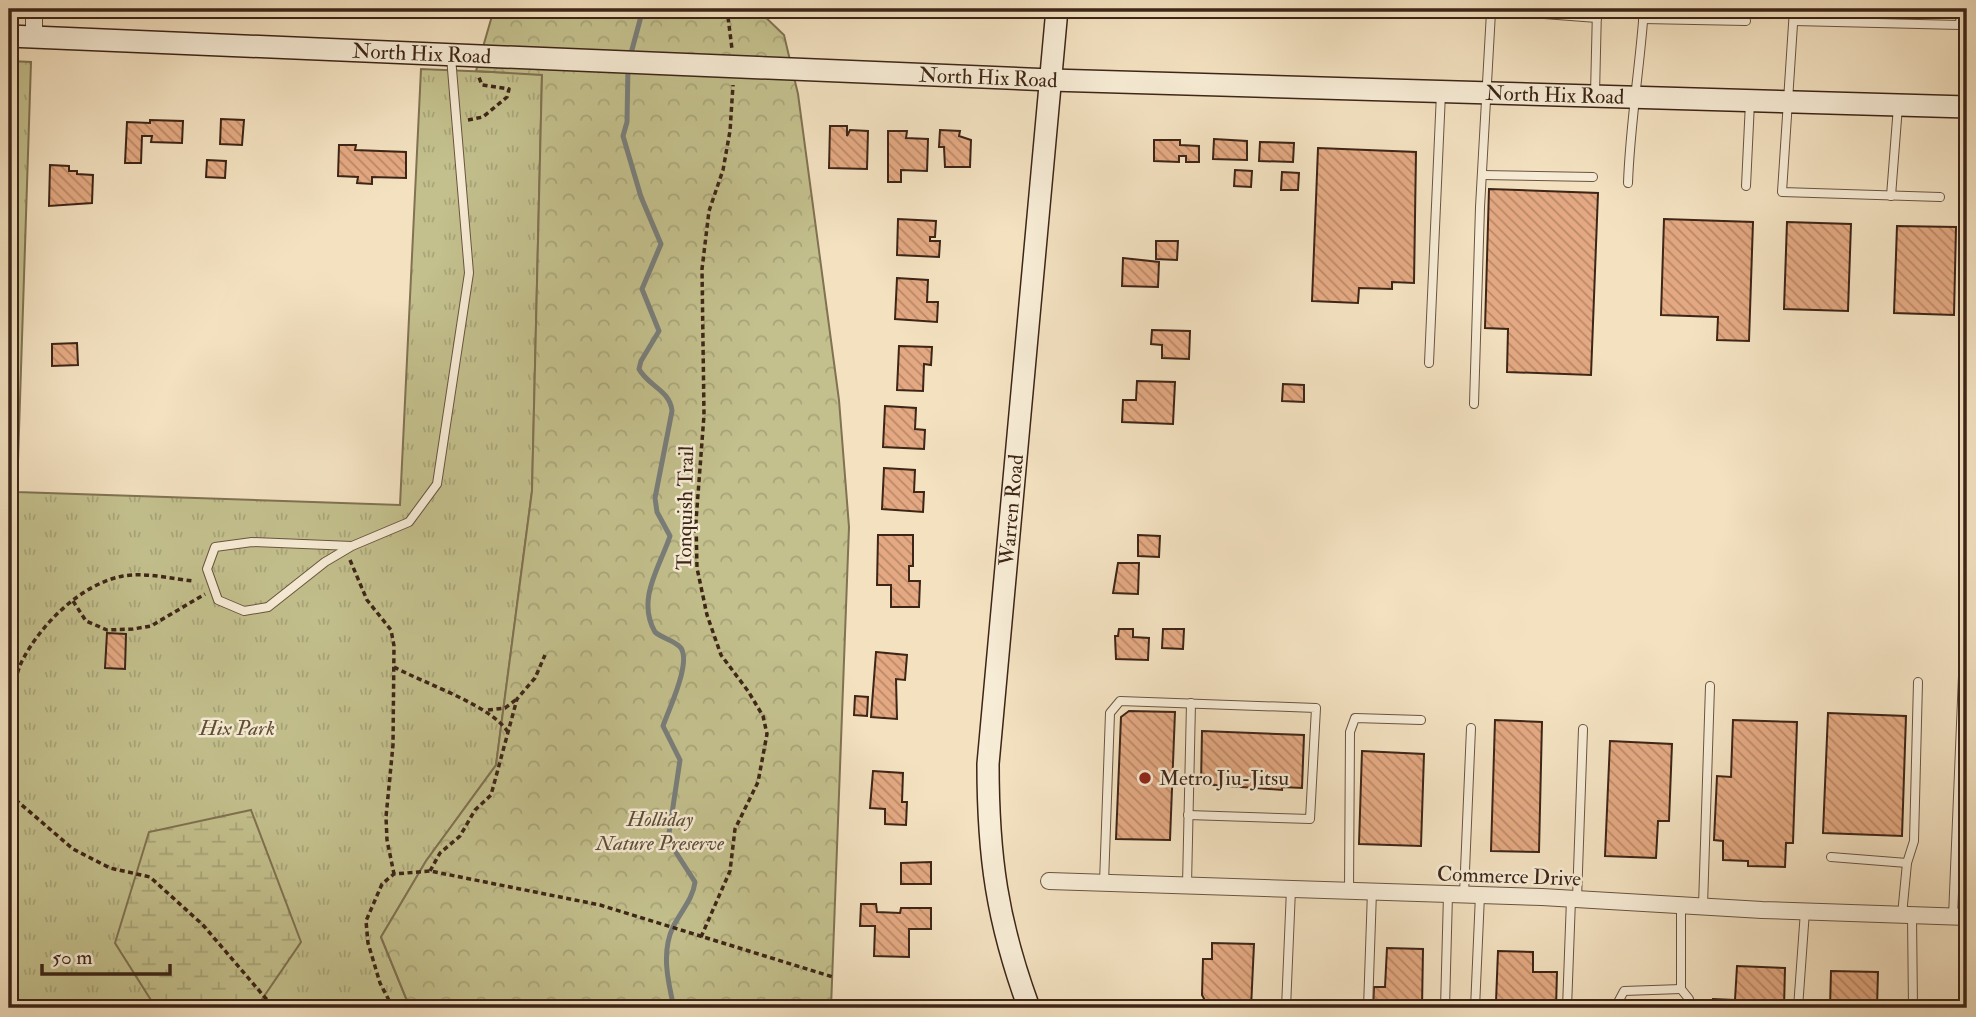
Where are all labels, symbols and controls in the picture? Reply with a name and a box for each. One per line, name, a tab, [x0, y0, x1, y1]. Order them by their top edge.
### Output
street label: North Hix Road	[352, 38, 492, 70]
street label: North Hix Road	[918, 61, 1059, 94]
street label: North Hix Road	[1485, 80, 1625, 111]
street label: Tonquish Trail	[671, 445, 700, 570]
street label: Warren Road	[993, 453, 1030, 568]
park label: Hix Park	[198, 715, 275, 742]
place label: Metro Jiu-Jitsu	[1159, 765, 1289, 792]
marker: Metro Jiu-Jitsu	[1137, 770, 1153, 786]
park label: Holliday Nature Preserve	[595, 806, 725, 857]
street label: Commerce Drive	[1436, 860, 1582, 893]
scale bar	[42, 933, 170, 977]
text: 50 m	[52, 944, 93, 971]

